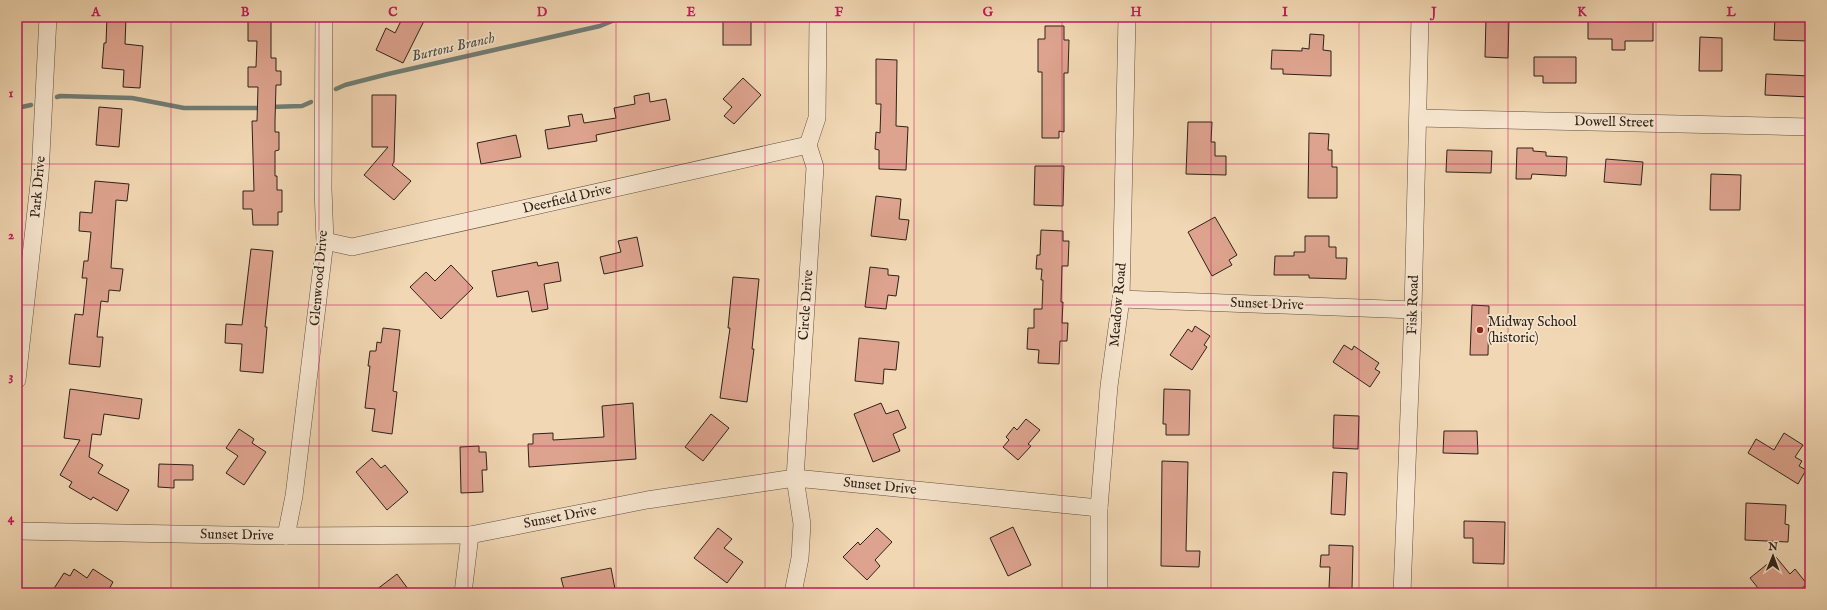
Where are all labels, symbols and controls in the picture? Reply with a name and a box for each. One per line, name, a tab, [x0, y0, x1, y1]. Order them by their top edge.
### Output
text: A	[91, 4, 102, 21]
text: B	[241, 4, 250, 21]
text: C	[388, 4, 398, 21]
text: D	[537, 4, 548, 21]
text: E	[686, 4, 696, 21]
text: F	[835, 4, 844, 21]
text: G	[983, 4, 994, 21]
text: H	[1130, 4, 1142, 21]
text: I	[1282, 4, 1288, 21]
text: J	[1429, 4, 1437, 21]
text: K	[1577, 4, 1587, 21]
text: L	[1725, 4, 1736, 21]
water label: Burtons Branch	[410, 28, 497, 66]
text: 1	[9, 85, 14, 102]
street label: Dowell Street	[1574, 112, 1654, 132]
street label: Park Drive	[26, 155, 50, 219]
street label: Deerfield Drive	[521, 180, 614, 218]
text: 2	[8, 227, 14, 244]
street label: Glenwood Drive	[306, 229, 332, 327]
street label: Meadow Road	[1105, 262, 1131, 348]
street label: Circle Drive	[795, 269, 817, 341]
street label: Fisk Road	[1403, 274, 1423, 335]
street label: Sunset Drive	[1230, 294, 1305, 314]
place label: Midway School (historic)	[1488, 313, 1577, 347]
marker: Midway School (historic)	[1475, 325, 1485, 335]
text: 3	[9, 368, 14, 385]
street label: Sunset Drive	[842, 473, 918, 499]
street label: Sunset Drive	[522, 501, 598, 533]
text: 4	[8, 510, 15, 527]
street label: Sunset Drive	[200, 525, 275, 545]
north arrow	[1753, 536, 1793, 576]
text: N	[1767, 540, 1779, 554]

